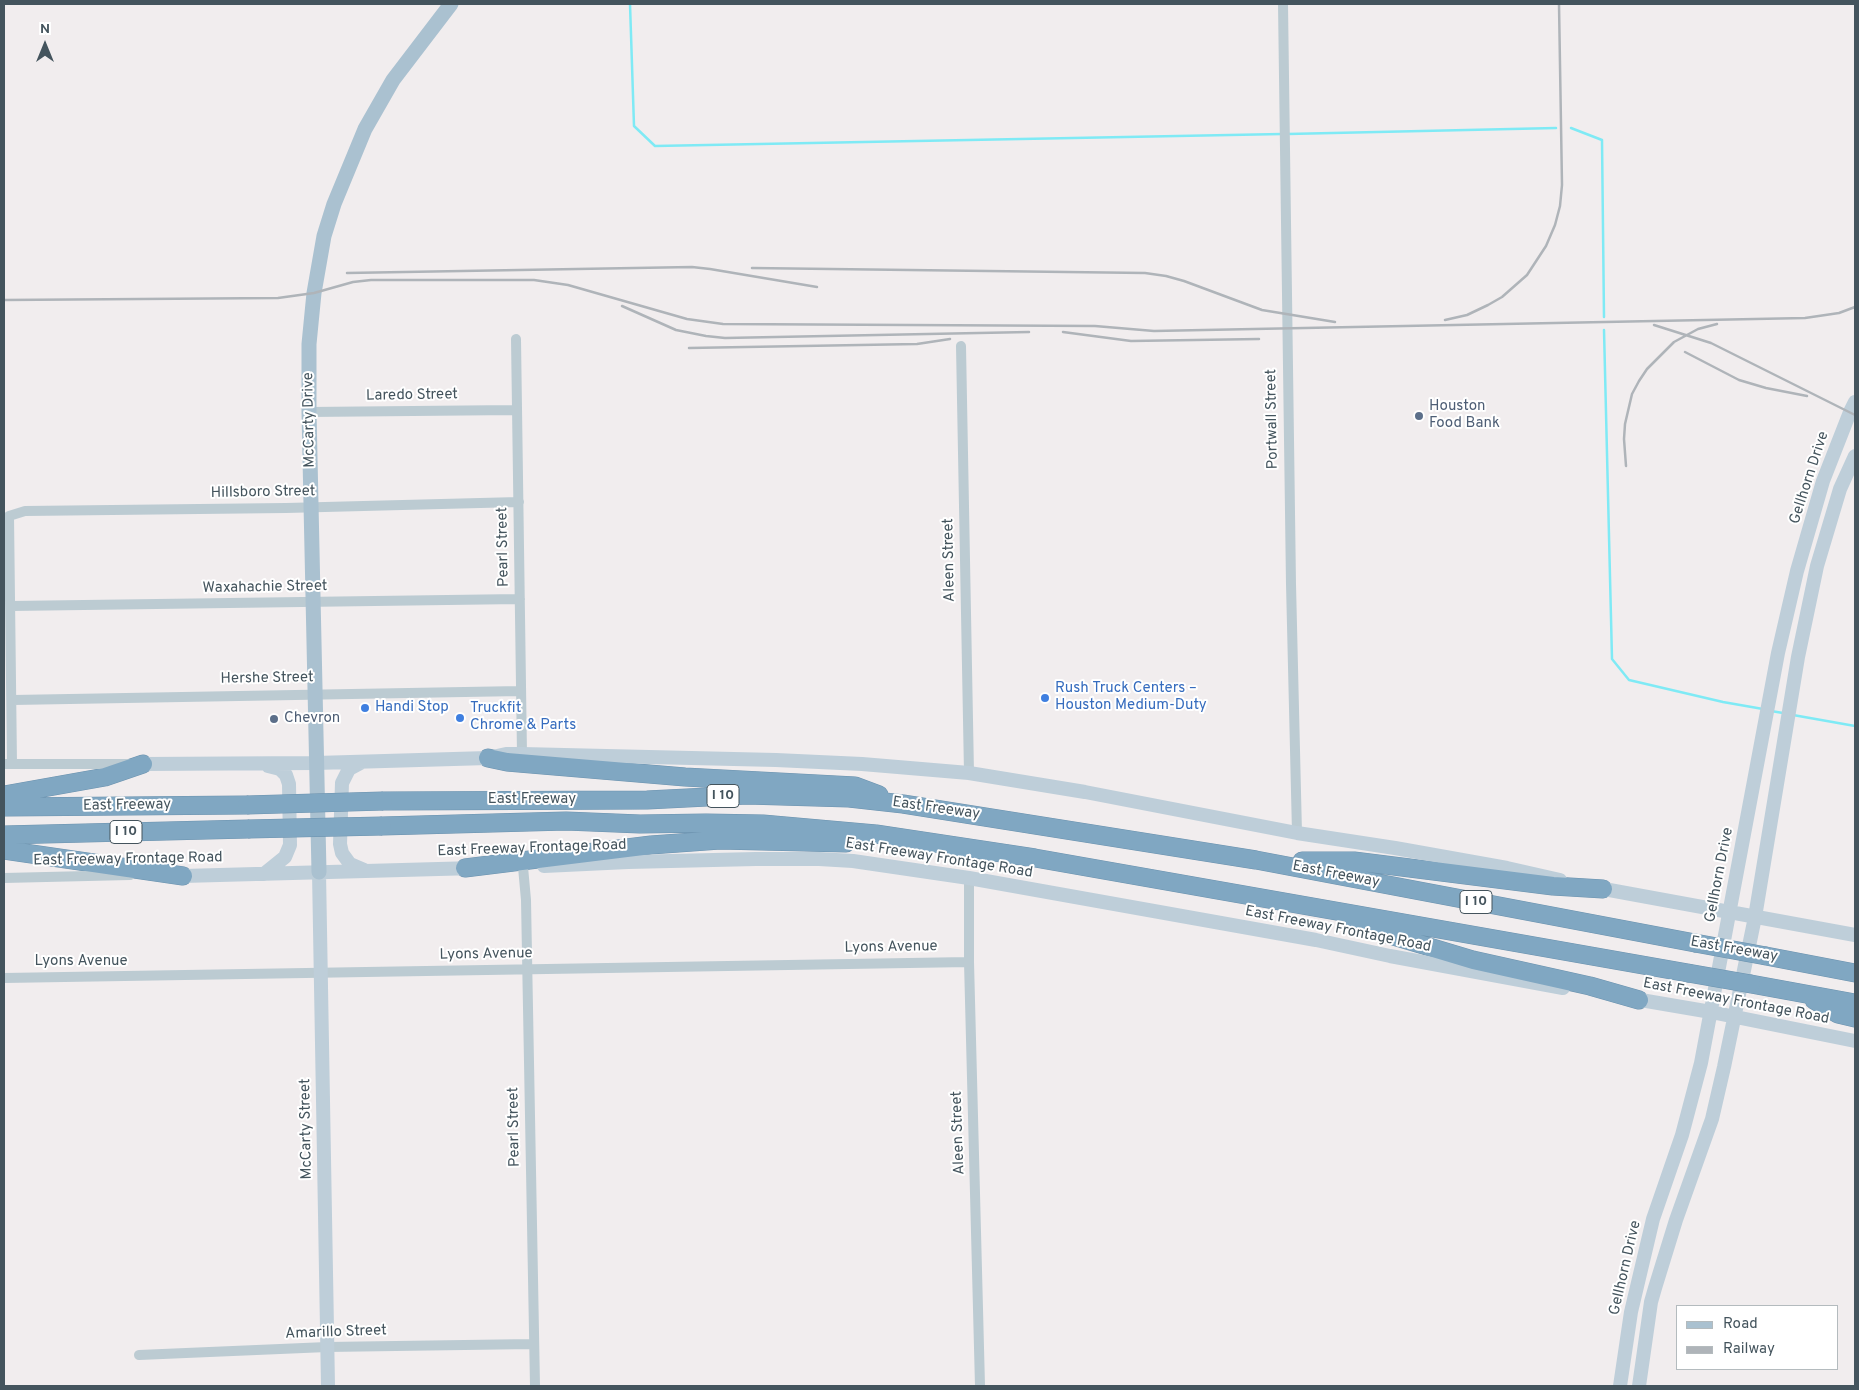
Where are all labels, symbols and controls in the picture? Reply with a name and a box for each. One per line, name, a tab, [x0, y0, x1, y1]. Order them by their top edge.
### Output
north arrow	[20, 20, 70, 70]
text: N	[40, 21, 50, 38]
street label: Portwall Street	[1263, 369, 1283, 469]
street label: McCarty Drive	[300, 372, 320, 468]
street label: Laredo Street	[366, 386, 458, 406]
place label: Houston Food Bank	[1429, 398, 1500, 433]
marker: Houston Food Bank	[1413, 410, 1425, 422]
street label: Gellhorn Drive	[1787, 429, 1833, 527]
street label: Hillsboro Street	[210, 483, 316, 503]
street label: Pearl Street	[494, 507, 514, 587]
street label: Aleen Street	[940, 518, 960, 602]
street label: Waxahachie Street	[202, 578, 328, 598]
street label: Hershe Street	[220, 669, 314, 689]
place label: Rush Truck Centers – Houston Medium-Duty	[1055, 680, 1207, 715]
marker: Rush Truck Centers – Houston Medium-Duty	[1039, 692, 1051, 704]
place label: Handi Stop	[375, 699, 449, 717]
place label: Truckfit Chrome & Parts	[470, 700, 576, 735]
marker: Handi Stop	[359, 702, 371, 714]
place label: Chevron	[284, 710, 340, 728]
marker: Truckfit Chrome & Parts	[454, 712, 466, 724]
marker: Chevron	[268, 713, 280, 725]
road number: I 10	[707, 784, 739, 808]
street label: East Freeway	[488, 791, 576, 809]
street label: East Freeway	[891, 794, 981, 824]
street label: East Freeway	[83, 796, 171, 816]
road number: I 10	[110, 820, 142, 844]
street label: Gellhorn Drive	[1702, 826, 1738, 924]
street label: East Freeway Frontage Road	[844, 835, 1034, 883]
street label: East Freeway Frontage Road	[437, 837, 627, 861]
street label: East Freeway Frontage Road	[33, 849, 223, 871]
street label: East Freeway	[1291, 858, 1381, 892]
road number: I 10	[1460, 890, 1492, 914]
street label: East Freeway Frontage Road	[1243, 903, 1433, 957]
street label: East Freeway	[1689, 933, 1779, 967]
street label: Lyons Avenue	[844, 938, 938, 958]
street label: Lyons Avenue	[439, 945, 533, 965]
street label: Lyons Avenue	[34, 953, 128, 971]
street label: East Freeway Frontage Road	[1641, 975, 1831, 1029]
street label: McCarty Street	[297, 1078, 317, 1180]
street label: Pearl Street	[505, 1087, 525, 1167]
street label: Aleen Street	[949, 1091, 969, 1175]
street label: Gellhorn Drive	[1606, 1219, 1646, 1317]
legend	[1676, 1305, 1839, 1370]
text: Road	[1723, 1315, 1758, 1334]
street label: Amarillo Street	[285, 1322, 387, 1344]
text: Railway	[1723, 1340, 1775, 1359]

